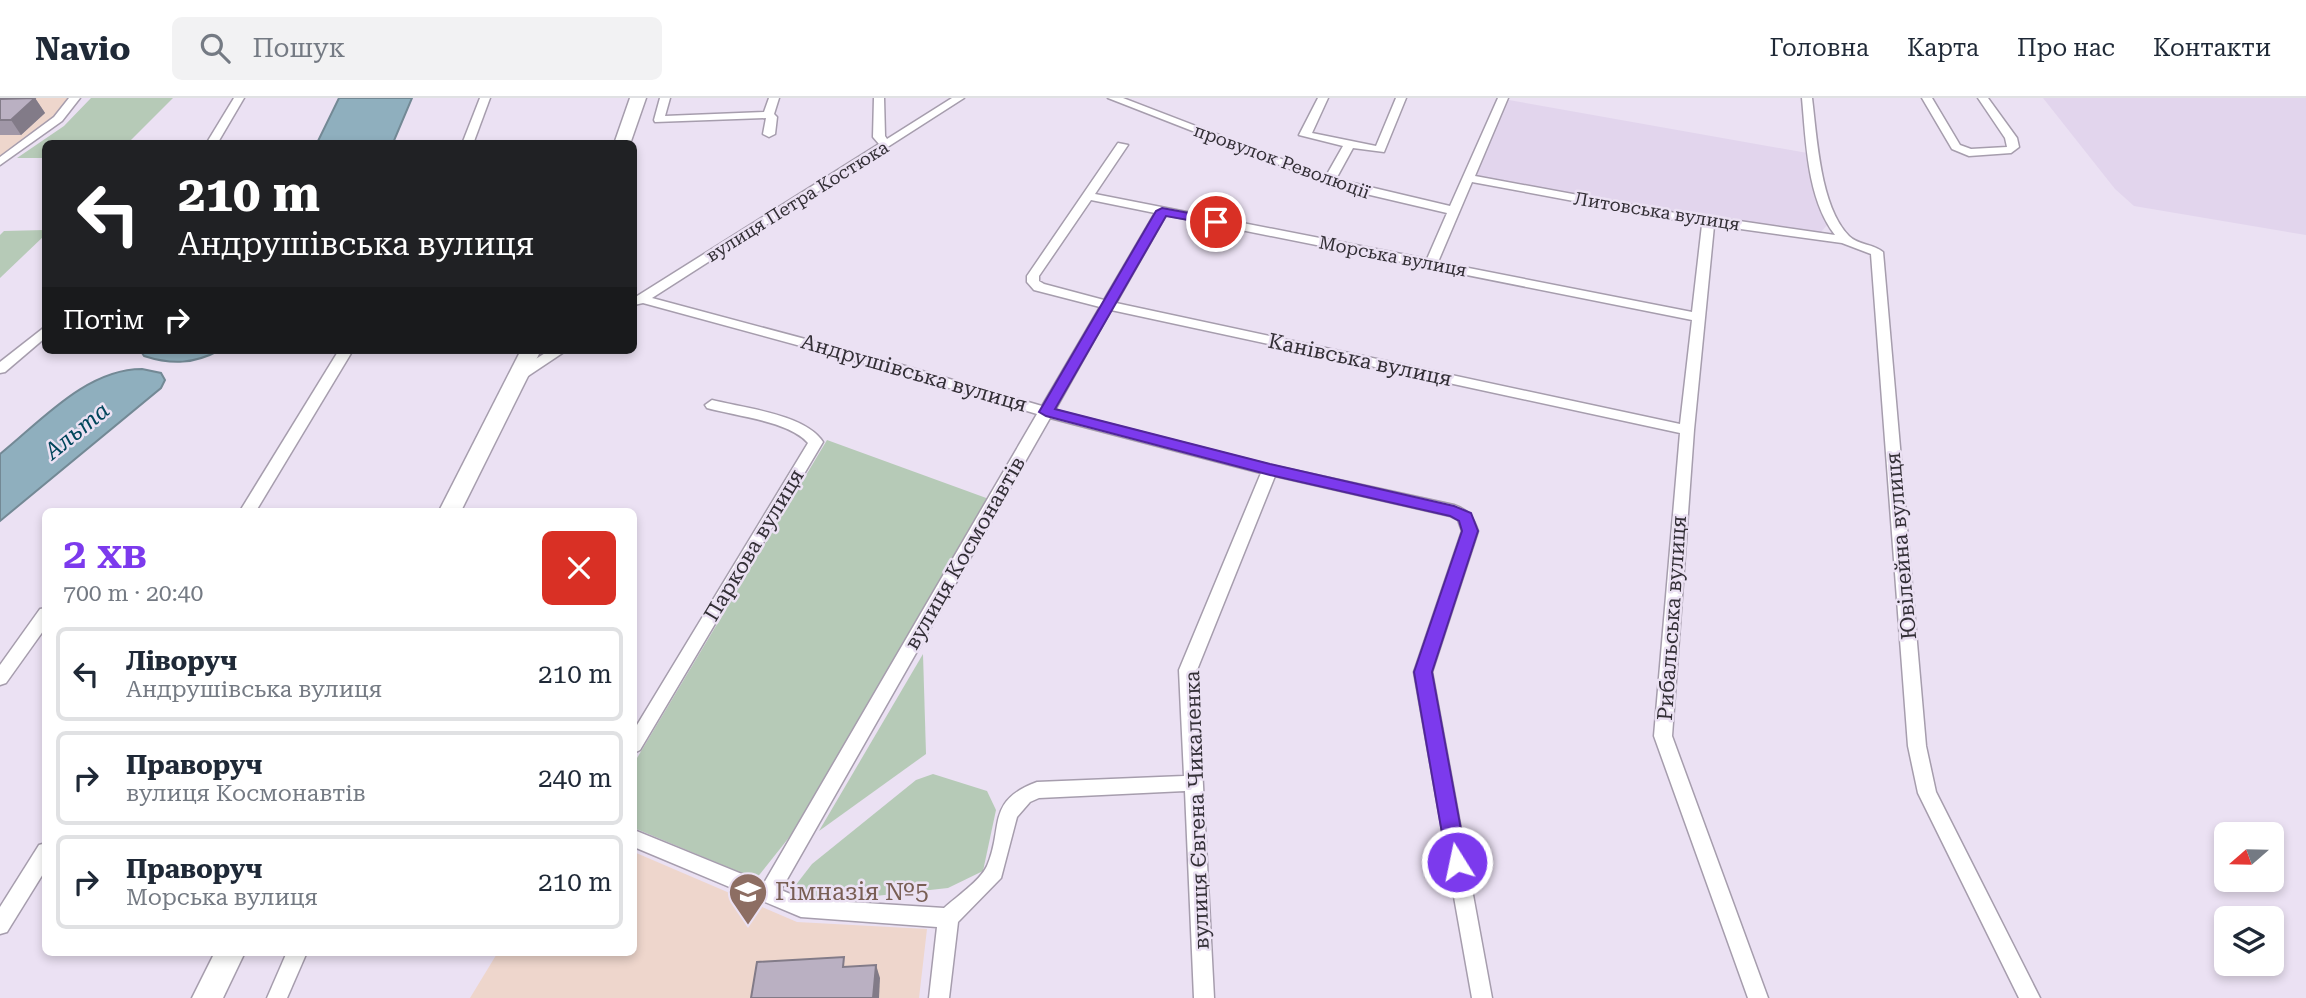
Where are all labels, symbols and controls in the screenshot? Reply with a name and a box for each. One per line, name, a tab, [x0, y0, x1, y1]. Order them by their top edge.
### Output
search box	[172, 17, 662, 80]
text: Navio	[35, 29, 130, 68]
icon: search	[196, 29, 234, 67]
text: Пошук	[252, 33, 345, 63]
text: Головна	[1769, 34, 1869, 62]
text: Карта	[1907, 34, 1979, 62]
text: Про нас	[2017, 34, 2115, 62]
text: Контакти	[2153, 34, 2271, 62]
street label: провулок Революції	[1191, 119, 1373, 203]
street label: вулиця Петра Костюка	[702, 136, 892, 266]
text: 210 m	[178, 166, 320, 223]
icon: left	[63, 168, 154, 259]
street label: Литовська вулиця	[1572, 187, 1742, 235]
pin	[1186, 192, 1246, 252]
icon: arrive	[1197, 203, 1235, 241]
text: Андрушівська вулиця	[178, 225, 534, 263]
street label: Морська вулиця	[1317, 231, 1469, 281]
icon: right	[158, 301, 196, 339]
text: Потім	[63, 305, 144, 335]
street label: Андрушівська вулиця	[798, 329, 1030, 417]
street label: Канівська вулиця	[1266, 329, 1454, 391]
water label: Альта	[38, 397, 115, 466]
street label: Ювілейна вулиця	[1881, 451, 1921, 641]
street label: вулиця Космонавтів	[900, 452, 1030, 654]
street label: Паркова вулиця	[699, 465, 809, 625]
street label: Рибальська вулиця	[1653, 515, 1691, 721]
text: 2 хв	[63, 529, 147, 578]
button: close	[542, 531, 616, 605]
text: 700 m · 20:40	[63, 580, 203, 607]
text: Ліворуч	[126, 646, 237, 676]
icon: left	[67, 655, 105, 693]
text: 210 m	[538, 659, 612, 689]
street label: вулиця Євгена Чикаленка	[1180, 670, 1214, 950]
text: Андрушівська вулиця	[126, 676, 382, 703]
text: Праворуч	[126, 750, 262, 780]
icon: right	[67, 759, 105, 797]
text: 240 m	[538, 763, 612, 793]
text: вулиця Космонавтів	[126, 780, 366, 807]
north arrow	[2214, 822, 2284, 892]
map controls	[2214, 822, 2284, 976]
position arrow	[1420, 825, 1494, 899]
text: Праворуч	[126, 854, 262, 884]
icon: right	[67, 863, 105, 901]
text: 210 m	[538, 867, 612, 897]
school or university icon: Гімназія №5	[727, 871, 769, 926]
place label: Гімназія №5	[775, 878, 929, 906]
text: Морська вулиця	[126, 884, 318, 911]
button: layers	[2214, 906, 2284, 976]

